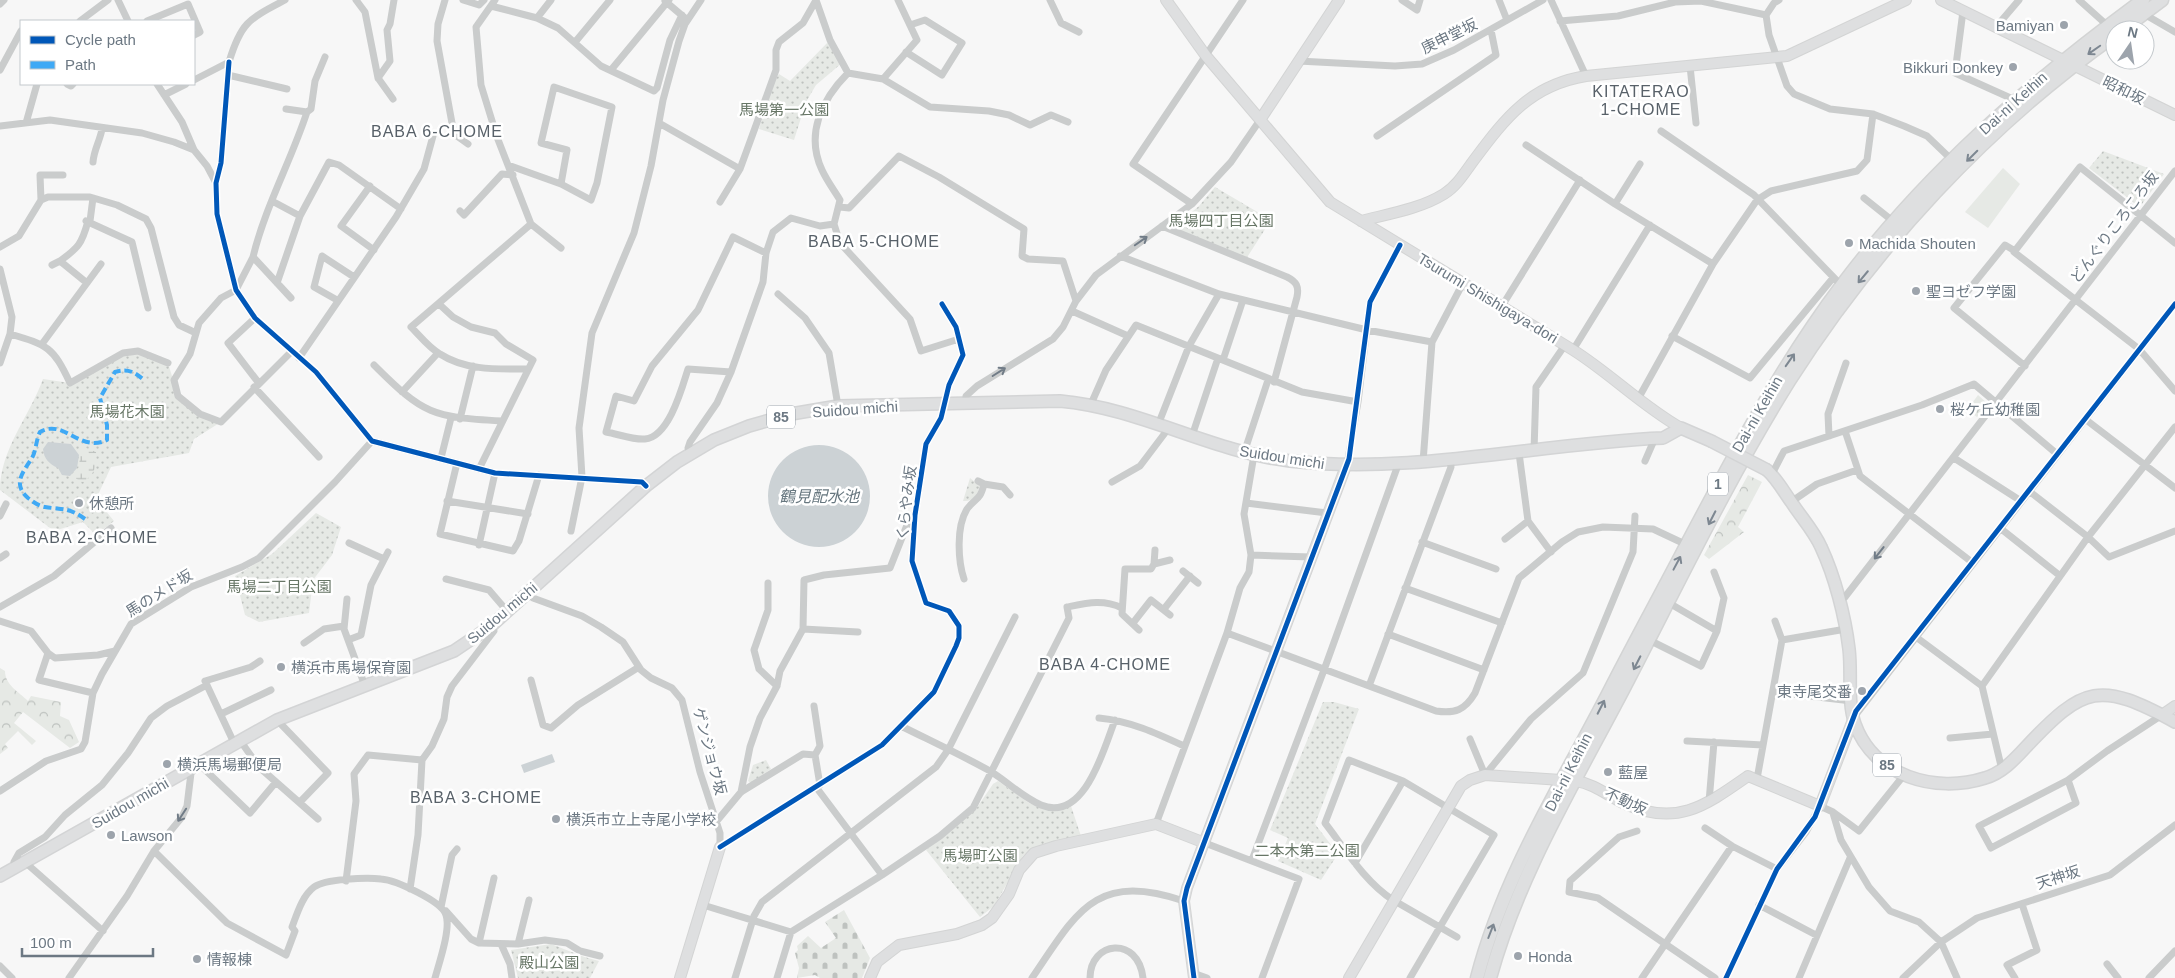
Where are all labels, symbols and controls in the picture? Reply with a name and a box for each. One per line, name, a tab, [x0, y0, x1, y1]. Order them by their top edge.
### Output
street label: 庚申堂坂	[1418, 15, 1480, 57]
place label: Bamiyan	[1996, 17, 2054, 34]
marker: Bamiyan	[2058, 19, 2070, 31]
legend	[20, 20, 195, 85]
north arrow	[2105, 20, 2155, 70]
text: N	[2126, 23, 2140, 41]
text: Cycle path	[65, 31, 136, 48]
one-way arrow	[2087, 45, 2101, 55]
text: Path	[65, 56, 96, 73]
place label: Bikkuri Donkey	[1903, 59, 2003, 76]
marker: Bikkuri Donkey	[2007, 61, 2019, 73]
street label: Dai-ni Keihin	[1976, 68, 2050, 138]
street label: 昭和坂	[2100, 72, 2148, 108]
district label: KITATERAO 1-CHOME	[1592, 83, 1690, 118]
park label: 馬場第一公園	[739, 101, 829, 118]
district label: BABA 6-CHOME	[371, 123, 503, 140]
one-way arrow	[1966, 150, 1978, 162]
street label: どんぐりころころ坂	[2067, 168, 2161, 286]
park label: 馬場四丁目公園	[1168, 212, 1274, 229]
district label: BABA 5-CHOME	[808, 233, 940, 250]
place label: Machida Shouten	[1859, 235, 1976, 252]
one-way arrow	[1134, 236, 1148, 246]
marker: Machida Shouten	[1843, 237, 1855, 249]
street label: Tsurumi Shishigaya-dori	[1415, 249, 1561, 347]
one-way arrow	[1858, 271, 1869, 284]
place label: 聖ヨゼフ学園	[1926, 283, 2016, 300]
marker: 聖ヨゼフ学園	[1910, 285, 1922, 297]
one-way arrow	[1785, 353, 1795, 367]
one-way arrow	[991, 367, 1005, 377]
street label: Dai-ni Keihin	[1728, 373, 1786, 455]
street label: Suidou michi	[812, 398, 898, 420]
place label: 桜ケ丘幼稚園	[1950, 401, 2040, 418]
park label: 馬場花木園	[89, 403, 165, 420]
marker: 桜ケ丘幼稚園	[1934, 403, 1946, 415]
road number: 85	[767, 406, 795, 428]
street label: Suidou michi	[1238, 442, 1326, 472]
street label: くらやみ坂	[893, 465, 919, 541]
road number: 1	[1708, 472, 1728, 496]
water label: 鶴見配水池	[779, 488, 861, 505]
place label: 休憩所	[89, 495, 134, 512]
marker: 休憩所	[73, 497, 85, 509]
one-way arrow	[1707, 510, 1716, 525]
district label: BABA 2-CHOME	[26, 529, 158, 546]
one-way arrow	[1874, 546, 1885, 559]
one-way arrow	[1673, 556, 1682, 571]
street label: 馬のメド坂	[123, 566, 195, 620]
park label: 馬場二丁目公園	[226, 578, 332, 595]
street label: Suidou michi	[464, 579, 540, 647]
one-way arrow	[1632, 655, 1642, 670]
district label: BABA 4-CHOME	[1039, 656, 1171, 673]
place label: 横浜市馬場保育園	[291, 659, 411, 676]
marker: 横浜市馬場保育園	[275, 661, 287, 673]
place label: 東寺尾交番	[1777, 683, 1852, 700]
marker: 東寺尾交番	[1856, 685, 1868, 697]
one-way arrow	[1597, 700, 1606, 715]
street label: ゲンジョウ坂	[690, 705, 730, 797]
street label: Dai-ni Keihin	[1541, 730, 1595, 814]
road number: 85	[1873, 754, 1901, 776]
place label: 横浜馬場郵便局	[177, 756, 282, 773]
marker: 横浜馬場郵便局	[161, 758, 173, 770]
place label: 藍屋	[1618, 764, 1648, 781]
marker: 藍屋	[1602, 766, 1614, 778]
street label: Suidou michi	[89, 774, 171, 832]
street label: 不動坂	[1602, 784, 1650, 818]
district label: BABA 3-CHOME	[410, 789, 542, 806]
one-way arrow	[176, 808, 186, 822]
place label: 横浜市立上寺尾小学校	[566, 811, 716, 828]
marker: 横浜市立上寺尾小学校	[550, 813, 562, 825]
place label: Lawson	[121, 827, 173, 844]
marker: Lawson	[105, 829, 117, 841]
park label: 二本木第二公園	[1254, 842, 1360, 859]
park label: 馬場町公園	[942, 847, 1018, 864]
street label: 天神坂	[2034, 862, 2082, 892]
one-way arrow	[1487, 924, 1496, 940]
scale bar	[22, 926, 154, 958]
text: 100 m	[30, 934, 72, 951]
place label: Honda	[1528, 948, 1573, 965]
marker: Honda	[1512, 950, 1524, 962]
place label: 情報棟	[207, 951, 252, 968]
marker: 情報棟	[191, 953, 203, 965]
park label: 殿山公園	[519, 954, 579, 971]

